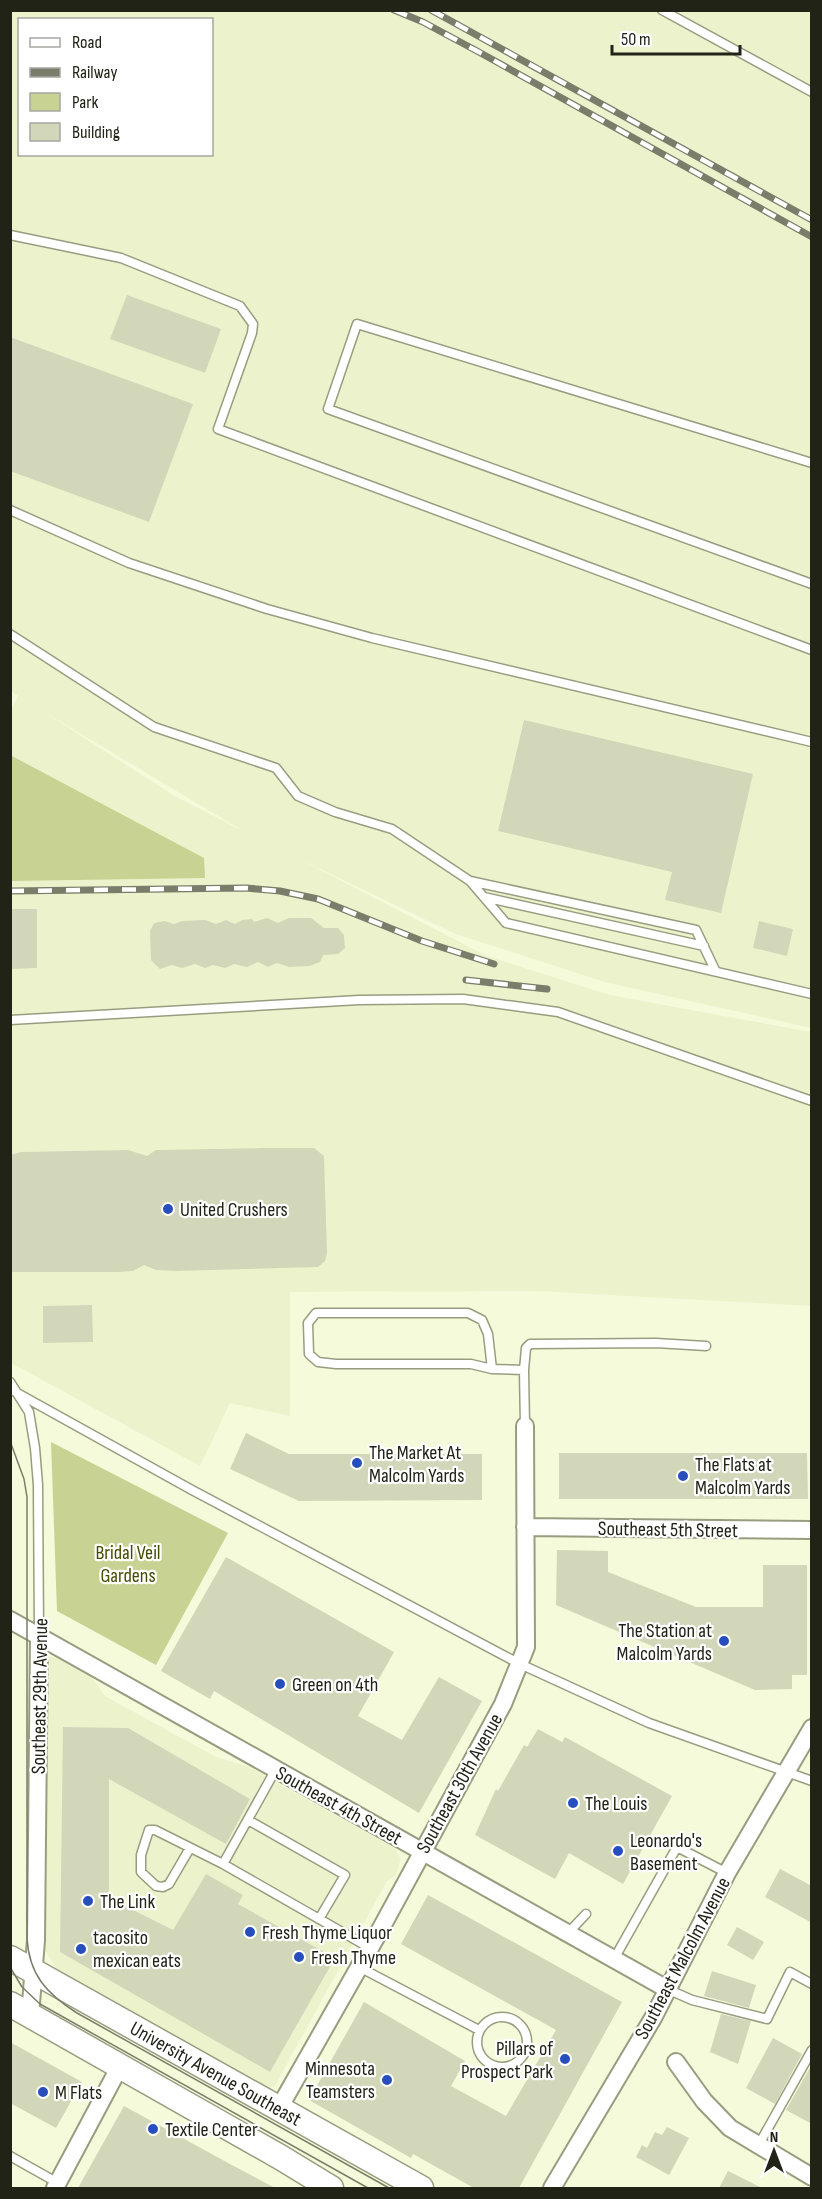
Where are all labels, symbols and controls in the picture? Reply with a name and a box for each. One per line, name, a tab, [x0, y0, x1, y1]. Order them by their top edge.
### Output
legend	[18, 18, 213, 156]
scale bar	[612, 18, 740, 56]
text: 50 m	[621, 29, 651, 50]
text: Road	[72, 32, 102, 53]
text: Railway	[72, 62, 117, 83]
text: Park	[72, 92, 98, 113]
text: Building	[72, 122, 120, 143]
place label: United Crushers	[180, 1198, 288, 1222]
marker: United Crushers	[161, 1202, 175, 1216]
place label: The Market At Malcolm Yards	[369, 1441, 464, 1488]
place label: The Flats at Malcolm Yards	[695, 1453, 790, 1500]
marker: The Market At Malcolm Yards	[350, 1456, 364, 1470]
marker: The Flats at Malcolm Yards	[676, 1469, 690, 1483]
street label: Southeast 5th Street	[598, 1517, 738, 1543]
park label: Bridal Veil Gardens	[95, 1541, 161, 1588]
street label: Southeast 29th Avenue	[27, 1618, 53, 1774]
place label: The Station at Malcolm Yards	[617, 1619, 712, 1666]
marker: The Station at Malcolm Yards	[717, 1634, 731, 1648]
place label: Green on 4th	[292, 1673, 378, 1697]
marker: Green on 4th	[273, 1677, 287, 1691]
street label: Southeast 30th Avenue	[412, 1709, 508, 1858]
street label: Southeast 4th Street	[271, 1761, 406, 1850]
place label: The Louis	[585, 1792, 647, 1816]
marker: The Louis	[566, 1796, 580, 1810]
place label: Leonardo's Basement	[630, 1829, 702, 1876]
marker: Leonardo's Basement	[611, 1844, 625, 1858]
street label: Southeast Malcolm Avenue	[630, 1873, 736, 2044]
place label: The Link	[100, 1890, 155, 1914]
marker: The Link	[81, 1894, 95, 1908]
place label: Fresh Thyme Liquor	[262, 1921, 392, 1945]
marker: Fresh Thyme Liquor	[243, 1925, 257, 1939]
place label: tacosito mexican eats	[93, 1926, 181, 1973]
marker: tacosito mexican eats	[74, 1942, 88, 1956]
place label: Fresh Thyme	[311, 1946, 396, 1970]
marker: Fresh Thyme	[292, 1950, 306, 1964]
street label: University Avenue Southeast	[126, 2017, 305, 2132]
place label: Pillars of Prospect Park	[461, 2037, 553, 2084]
marker: Pillars of Prospect Park	[558, 2052, 572, 2066]
place label: Minnesota Teamsters	[305, 2057, 375, 2104]
marker: Minnesota Teamsters	[380, 2073, 394, 2087]
place label: M Flats	[55, 2081, 102, 2105]
marker: M Flats	[36, 2085, 50, 2099]
place label: Textile Center	[165, 2118, 258, 2142]
north arrow	[744, 2121, 804, 2181]
marker: Textile Center	[146, 2122, 160, 2136]
text: N	[770, 2128, 778, 2147]

